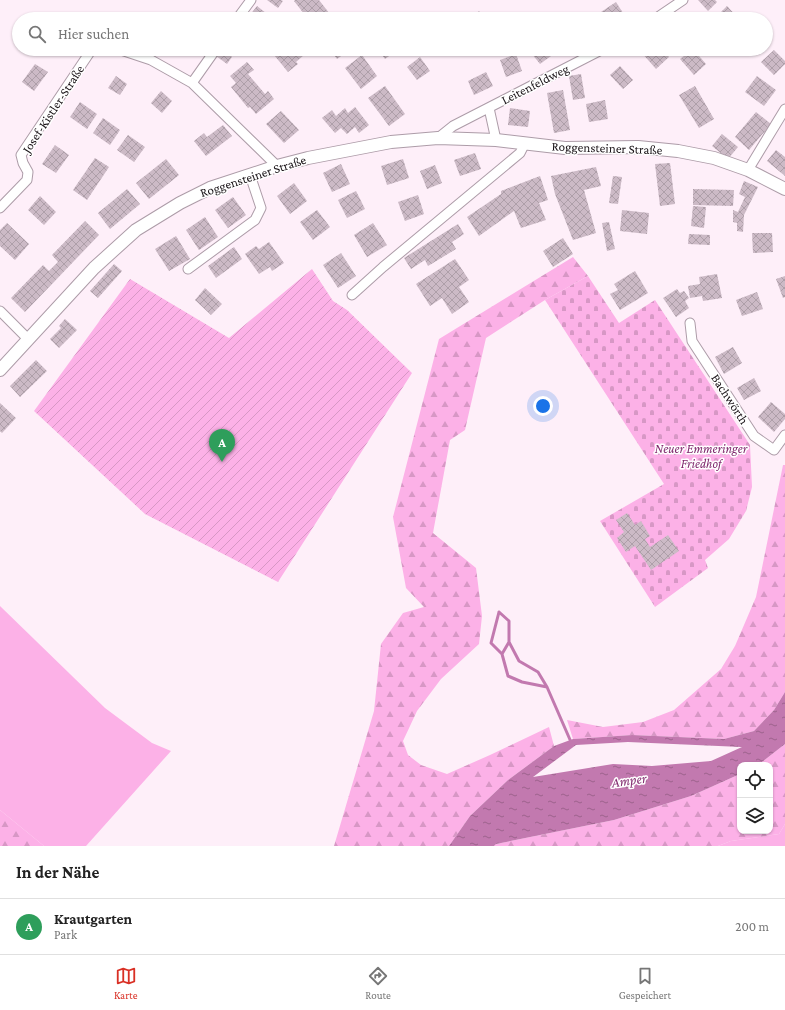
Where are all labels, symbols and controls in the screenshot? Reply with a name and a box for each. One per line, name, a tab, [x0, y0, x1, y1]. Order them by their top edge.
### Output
search box	[12, 12, 773, 56]
icon: search	[26, 23, 48, 45]
text: Hier suchen	[58, 26, 129, 42]
street label: Leitenfeldweg	[499, 60, 572, 107]
street label: Josef-Kistler-Straße	[18, 62, 87, 157]
street label: Roggensteiner Straße	[551, 139, 663, 157]
street label: Roggensteiner Straße	[198, 152, 308, 200]
street label: Bachwörth	[708, 371, 752, 427]
your location	[533, 396, 553, 416]
pin: A	[209, 429, 235, 462]
park label: Neuer Emmeringer Friedhof	[655, 441, 748, 471]
map controls	[737, 762, 773, 834]
button: locate	[737, 762, 773, 798]
water label: Amper	[610, 769, 649, 790]
button: layers	[737, 798, 773, 834]
text: In der Nähe	[16, 863, 99, 882]
text: Krautgarten	[54, 911, 132, 927]
text: A	[25, 919, 33, 934]
text: 200 m	[735, 919, 769, 934]
text: Park	[54, 927, 77, 942]
tab: Karte	[114, 965, 138, 1001]
tab: Route	[365, 965, 391, 1001]
tab: Gespeichert	[619, 965, 671, 1001]

